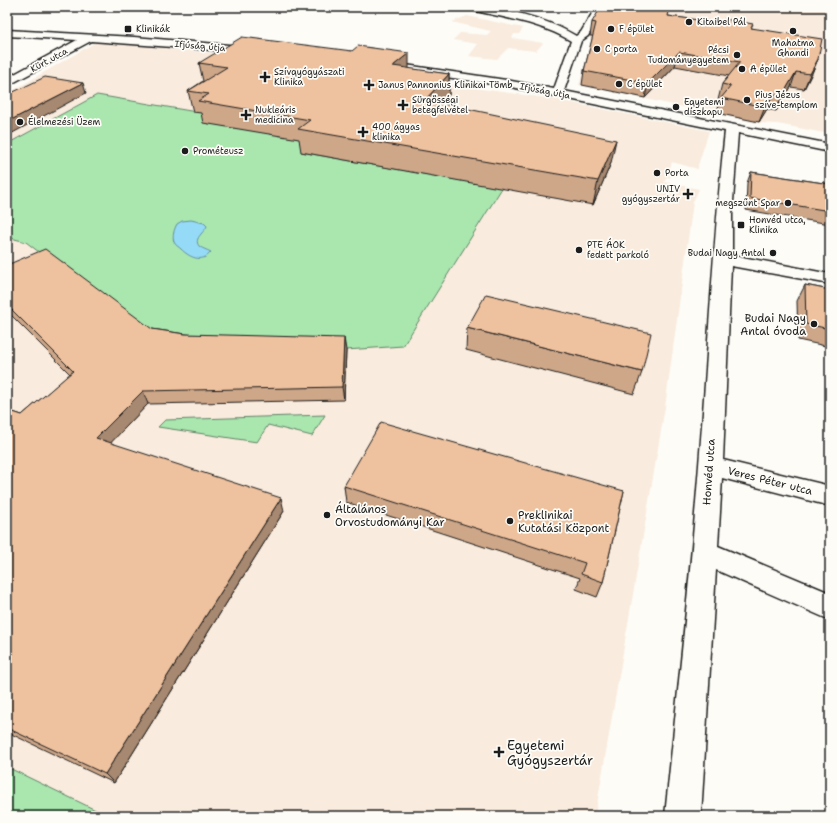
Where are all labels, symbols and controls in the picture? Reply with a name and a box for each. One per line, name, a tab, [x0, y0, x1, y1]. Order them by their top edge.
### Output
place label: Kitaibel Pál	[697, 16, 746, 28]
marker: Kitaibel Pál	[684, 17, 694, 27]
place label: Klinikák	[136, 23, 170, 35]
place label: F épület	[619, 23, 654, 35]
marker: Klinikák	[123, 24, 133, 34]
marker: F épület	[606, 24, 616, 34]
marker: Mahatma Ghandi	[788, 26, 798, 36]
place label: Mahatma Ghandi	[772, 37, 815, 59]
street label: Ifjúság útja	[174, 38, 226, 54]
place label: C porta	[605, 43, 638, 55]
marker: C porta	[592, 44, 602, 54]
place label: Pécsi Tudományegyetem	[647, 44, 729, 66]
street label: Kürt utca	[28, 45, 70, 75]
marker: Pécsi Tudományegyetem	[732, 50, 742, 60]
place label: A épület	[750, 63, 787, 75]
marker: A épület	[737, 64, 747, 74]
place label: Szívgyógyászati Klinika	[274, 66, 345, 88]
marker: Szívgyógyászati Klinika	[259, 71, 271, 83]
place label: C épület	[627, 78, 663, 90]
marker: Janus Pannonius Klinikai Tömb	[363, 79, 375, 91]
place label: Janus Pannonius Klinikai Tömb	[378, 79, 513, 91]
marker: C épület	[614, 79, 624, 89]
street label: Ifjúság útja	[519, 80, 572, 102]
place label: Pius Jézus szíve-templom	[755, 89, 818, 111]
place label: Sürgősségi betegfelvétel	[412, 94, 468, 116]
marker: Pius Jézus szíve-templom	[742, 95, 752, 105]
place label: Egyetemi díszkapu	[684, 96, 724, 118]
marker: Sürgősségi betegfelvétel	[397, 99, 409, 111]
marker: Egyetemi díszkapu	[671, 102, 681, 112]
place label: Nukleáris medicina	[255, 104, 296, 126]
marker: Nukleáris medicina	[240, 109, 252, 121]
place label: Élelmezési Üzem	[28, 115, 100, 128]
marker: Élelmezési Üzem	[15, 117, 25, 127]
place label: 400 ágyas klinika	[372, 121, 420, 143]
marker: 400 ágyas klinika	[357, 126, 369, 138]
place label: Prométeusz	[193, 145, 243, 157]
marker: Prométeusz	[180, 146, 190, 156]
place label: Porta	[665, 167, 689, 179]
marker: Porta	[652, 168, 662, 178]
place label: UNIV gyógyszertár	[622, 183, 680, 205]
marker: UNIV gyógyszertár	[683, 189, 693, 199]
place label: megszűnt Spar	[715, 197, 780, 209]
marker: megszűnt Spar	[783, 198, 793, 208]
place label: Honvéd utca, Klinika	[749, 214, 806, 236]
marker: Honvéd utca, Klinika	[736, 220, 746, 230]
place label: PTE ÁOK fedett parkoló	[587, 238, 649, 261]
marker: PTE ÁOK fedett parkoló	[574, 245, 584, 255]
place label: Budai Nagy Antal	[688, 247, 765, 259]
marker: Budai Nagy Antal	[768, 248, 778, 258]
place label: Budai Nagy Antal óvoda	[740, 311, 806, 339]
marker: Budai Nagy Antal óvoda	[809, 319, 819, 329]
street label: Honvéd utca	[699, 438, 719, 506]
street label: Veres Péter utca	[726, 463, 814, 499]
place label: Általános Orvostudományi Kar	[335, 501, 445, 530]
place label: Preklinikai Kutatási Központ	[518, 508, 610, 536]
marker: Általános Orvostudományi Kar	[322, 510, 332, 520]
marker: Preklinikai Kutatási Központ	[505, 516, 515, 526]
place label: Egyetemi Gyógyszertár	[507, 737, 593, 769]
marker: Egyetemi Gyógyszertár	[494, 747, 504, 757]

